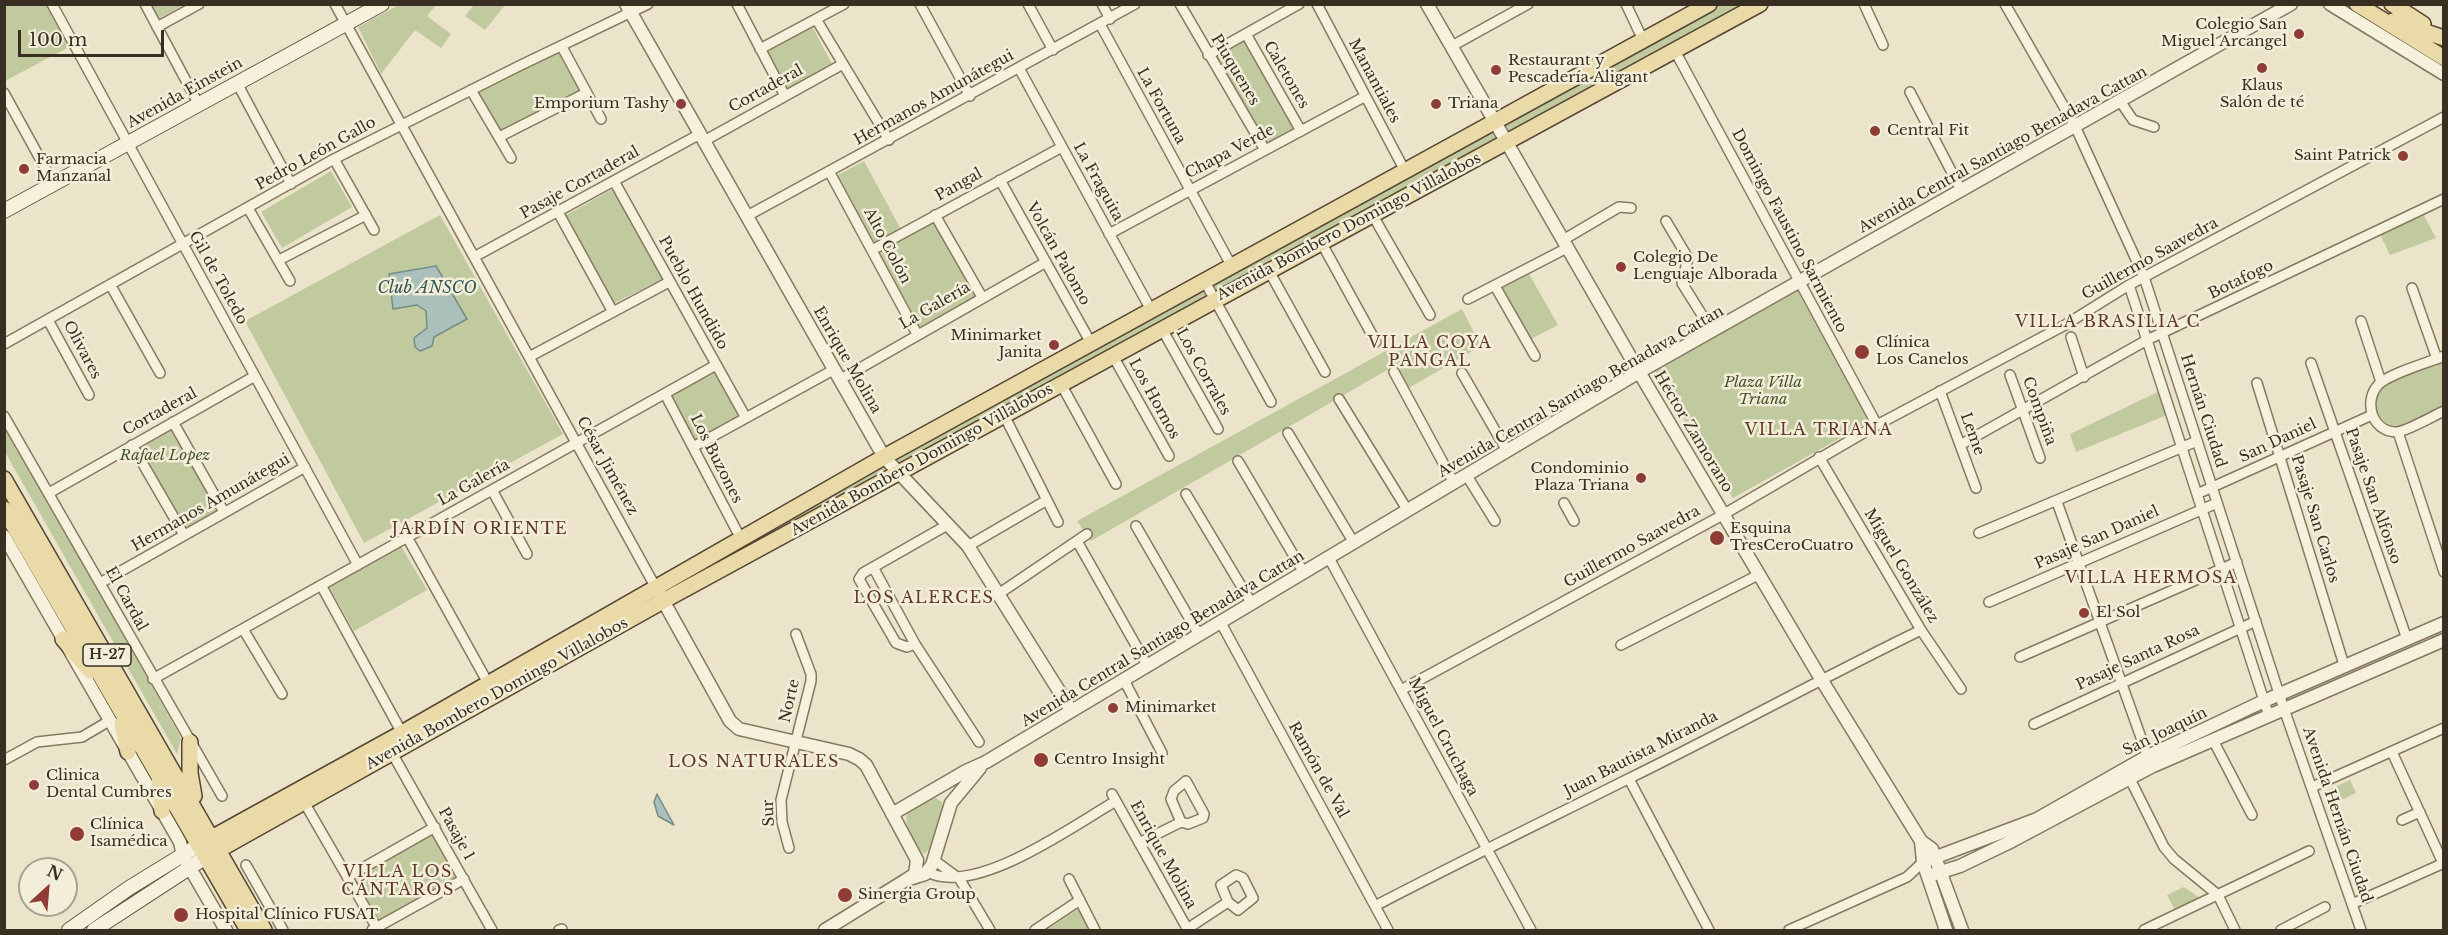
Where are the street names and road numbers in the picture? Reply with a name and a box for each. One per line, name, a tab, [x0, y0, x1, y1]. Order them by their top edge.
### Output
street label: Piuquenes	[1207, 31, 1263, 109]
street label: Manantiales	[1344, 36, 1404, 126]
street label: Caletones	[1259, 38, 1313, 112]
street label: Hermanos Amunátegui	[851, 47, 1017, 149]
street label: Avenida Einstein	[124, 54, 246, 132]
street label: Cortaderal	[726, 61, 806, 117]
street label: Avenida Central Santiago Benadava Cattan	[1856, 63, 2150, 237]
street label: La Fortuna	[1133, 65, 1189, 147]
street label: Pedro León Gallo	[253, 114, 379, 194]
street label: Chapa Verde	[1182, 121, 1278, 183]
street label: Domingo Faustino Sarmiento	[1727, 126, 1851, 336]
street label: La Fraguita	[1069, 140, 1127, 224]
street label: Pasaje Cortaderal	[517, 143, 643, 223]
street label: Avenida Bombero Domingo Villalobos	[1214, 149, 1484, 305]
street label: Pangal	[932, 165, 986, 205]
street label: Volcán Palomo	[1022, 199, 1094, 309]
street label: Alto Colón	[860, 205, 914, 287]
street label: Guillermo Saavedra	[2079, 214, 2221, 304]
street label: Gil de Toledo	[185, 228, 251, 328]
street label: Pueblo Hundido	[654, 233, 732, 353]
street label: Botafogo	[2206, 257, 2276, 303]
street label: La Galería	[896, 278, 974, 334]
street label: Avenida Central Santiago Benadava Cattan	[1435, 302, 1727, 482]
street label: Enrique Molina	[809, 303, 885, 417]
street label: Olivares	[59, 318, 105, 382]
street label: Los Corrales	[1172, 325, 1234, 419]
street label: Hernán Ciudad	[2176, 352, 2230, 470]
street label: Los Hornos	[1125, 356, 1183, 442]
street label: Héctor Zamorano	[1650, 368, 1736, 496]
street label: Compiña	[2018, 374, 2060, 448]
street label: Avenida Bombero Domingo Villalobos	[788, 380, 1056, 540]
street label: Cortaderal	[120, 384, 200, 440]
street label: Leme	[1956, 410, 1988, 458]
street label: Los Buzones	[686, 412, 746, 506]
street label: César Jiménez	[572, 414, 642, 518]
street label: San Daniel	[2237, 415, 2319, 467]
street label: Pasaje San Alfonso	[2341, 426, 2405, 566]
street label: Hermanos Amunátegui	[129, 450, 293, 556]
street label: Pasaje San Carlos	[2287, 453, 2343, 585]
street label: La Galería	[435, 456, 513, 510]
street label: Guillermo Saavedra	[1561, 502, 1703, 592]
street label: Pasaje San Daniel	[2032, 503, 2162, 573]
street label: Miguel González	[1860, 506, 1942, 626]
street label: Avenida Central Santiago Benadava Cattan	[1018, 547, 1308, 731]
street label: El Cardal	[101, 564, 151, 634]
street label: Avenida Bombero Domingo Villalobos	[363, 614, 631, 774]
street label: Pasaje Santa Rosa	[2073, 621, 2203, 695]
road number: H-27	[83, 644, 131, 666]
street label: Miguel Cruchaga	[1404, 675, 1482, 799]
street label: Norte	[776, 677, 804, 725]
street label: San Joaquín	[2120, 704, 2210, 760]
street label: Juan Bautista Miranda	[1561, 707, 1721, 801]
street label: Ramón de Val	[1284, 719, 1352, 821]
street label: Avenida Hernán Ciudad	[2298, 725, 2376, 905]
street label: Enrique Molina	[1126, 798, 1200, 912]
street label: Sur	[759, 799, 779, 827]
street label: Pasaje 1	[434, 804, 478, 864]

